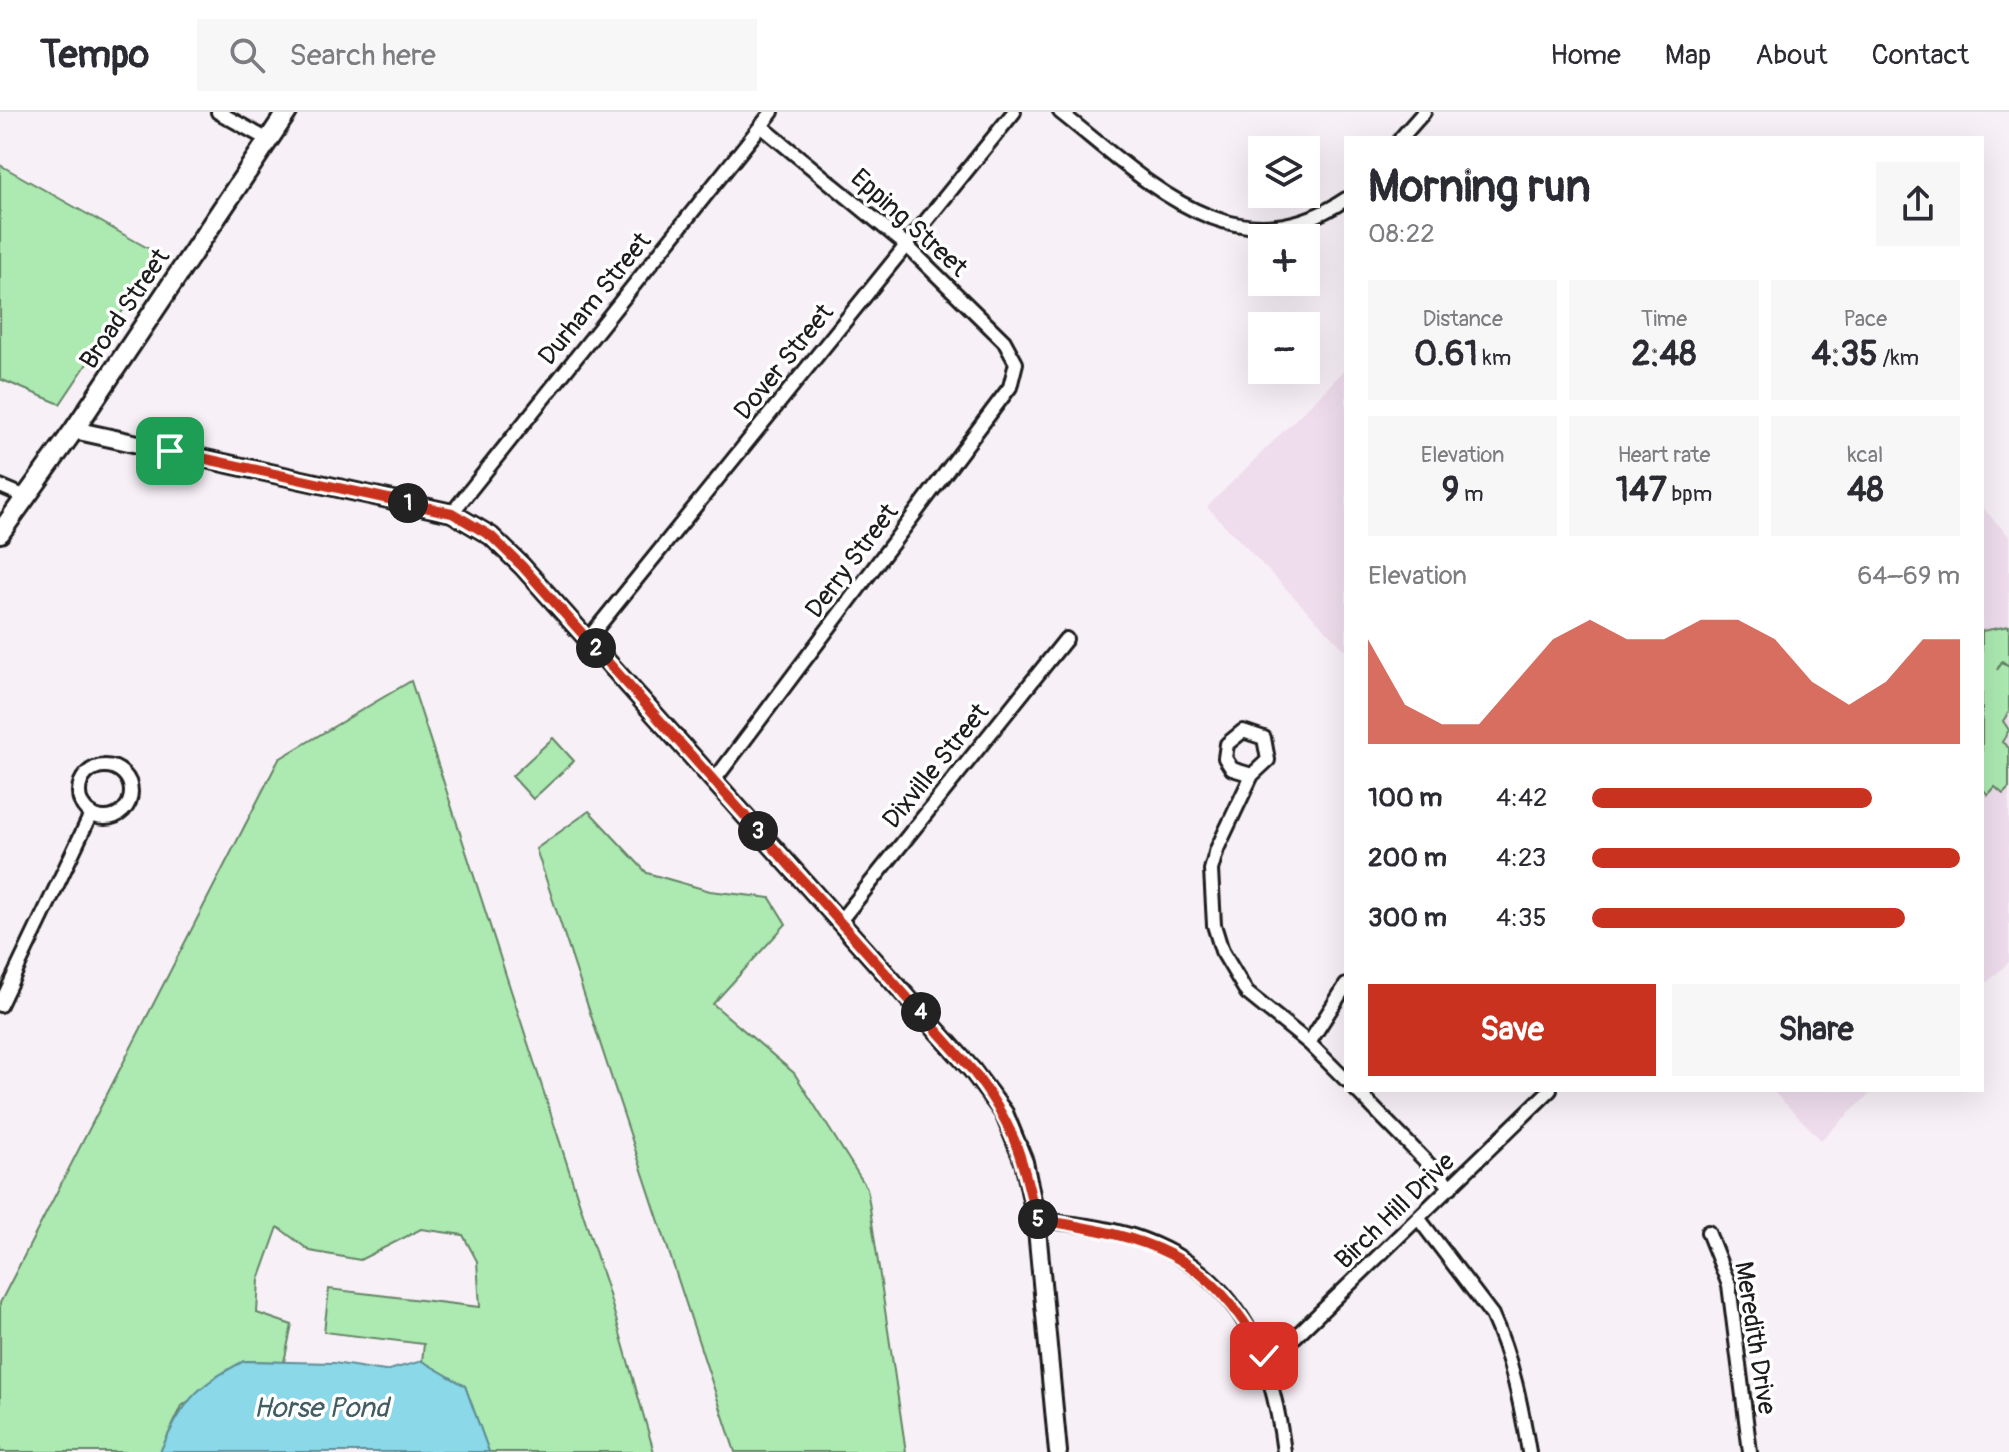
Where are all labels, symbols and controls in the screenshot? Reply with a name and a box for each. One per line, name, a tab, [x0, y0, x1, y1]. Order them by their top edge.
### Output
search box	[197, 19, 757, 91]
text: Tempo	[40, 31, 149, 79]
icon: search	[225, 33, 269, 77]
text: Search here	[289, 37, 436, 74]
text: Home	[1550, 38, 1621, 73]
text: Map	[1665, 38, 1711, 73]
text: About	[1755, 38, 1828, 73]
text: Contact	[1872, 38, 1969, 73]
map controls	[1248, 136, 1320, 384]
button: layers	[1248, 136, 1320, 208]
text: Morning run	[1368, 160, 1591, 215]
street label: Epping Street	[844, 162, 974, 284]
button: share	[1876, 162, 1960, 246]
text: 08:22	[1368, 218, 1435, 250]
button: +	[1248, 224, 1320, 296]
street label: Durham Street	[532, 226, 659, 372]
street label: Broad Street	[73, 242, 177, 375]
street label: Dover Street	[727, 297, 841, 427]
text: Distance	[1422, 305, 1503, 333]
text: Time	[1641, 305, 1687, 333]
text: Pace	[1844, 305, 1887, 333]
button: −	[1248, 312, 1320, 384]
text: 0.61	[1414, 333, 1478, 376]
text: 2:48	[1632, 333, 1696, 376]
text: 4:35	[1812, 333, 1878, 376]
text: km	[1478, 344, 1511, 372]
text: /km	[1878, 344, 1919, 372]
pin	[136, 417, 204, 485]
icon: arrive	[148, 429, 192, 473]
text: Elevation	[1421, 441, 1505, 469]
text: Heart rate	[1618, 441, 1710, 469]
text: kcal	[1847, 441, 1883, 469]
text: 9	[1442, 469, 1459, 512]
text: 147	[1616, 469, 1667, 512]
text: 48	[1847, 469, 1884, 512]
text: m	[1459, 480, 1484, 508]
text: bpm	[1667, 480, 1712, 508]
pin: 1	[388, 483, 428, 523]
text: 1	[404, 489, 412, 517]
street label: Derry Street	[799, 497, 906, 625]
text: Elevation	[1368, 560, 1467, 592]
text: 64–69 m	[1857, 560, 1960, 592]
pin: 2	[576, 628, 616, 668]
text: 2	[590, 634, 602, 662]
street label: Dixville Street	[876, 697, 996, 835]
text: 100 m	[1368, 782, 1442, 814]
text: 4:42	[1496, 782, 1548, 814]
pin: 3	[738, 811, 778, 851]
text: 3	[752, 817, 764, 845]
text: 200 m	[1368, 842, 1447, 874]
text: 4:23	[1496, 842, 1546, 874]
text: 300 m	[1368, 902, 1447, 934]
text: 4:35	[1496, 902, 1547, 934]
button: Save	[1368, 984, 1656, 1076]
button: Share	[1672, 984, 1960, 1076]
pin: 4	[901, 992, 941, 1032]
text: 4	[915, 998, 927, 1026]
street label: Birch Hill Drive	[1328, 1146, 1462, 1276]
pin: 5	[1018, 1199, 1058, 1239]
text: 5	[1032, 1205, 1044, 1233]
street label: Meredith Drive	[1727, 1259, 1783, 1417]
pin	[1230, 1322, 1298, 1390]
icon: check	[1242, 1334, 1286, 1378]
water label: Horse Pond	[254, 1391, 392, 1426]

